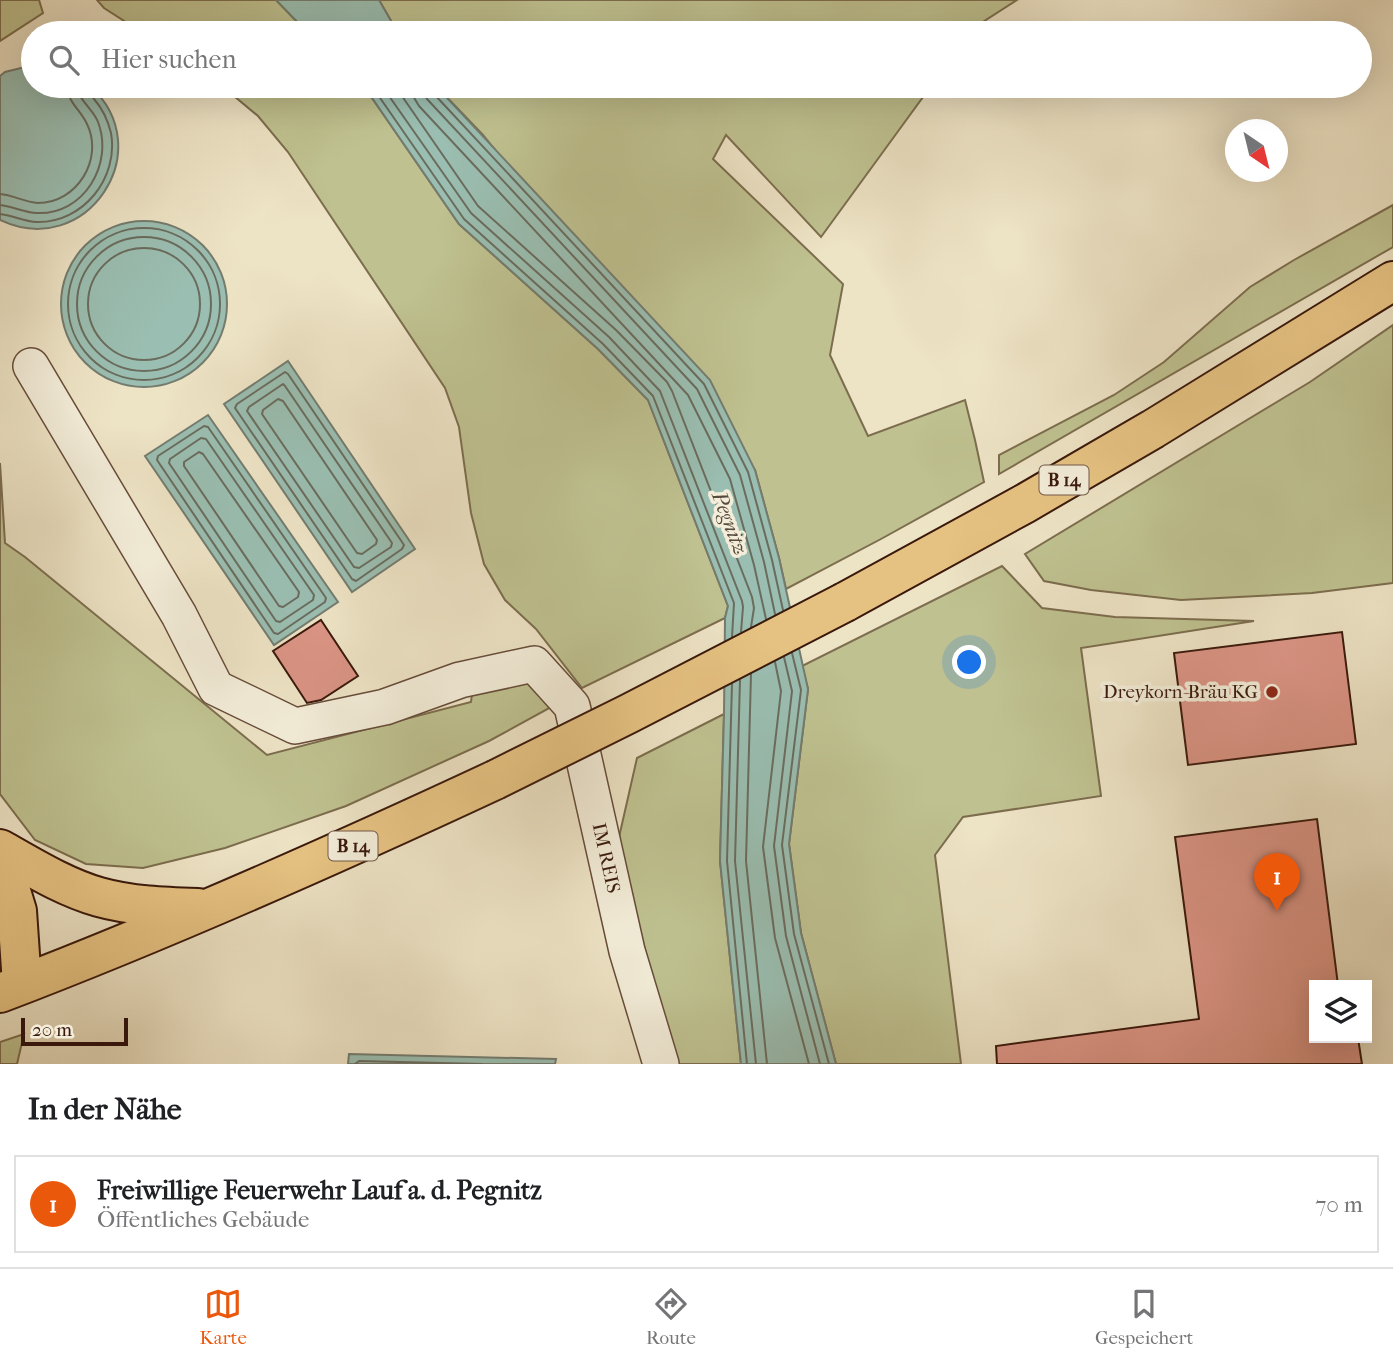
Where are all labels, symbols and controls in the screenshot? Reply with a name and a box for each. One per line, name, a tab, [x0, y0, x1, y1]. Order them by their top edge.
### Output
search box	[21, 21, 1372, 98]
icon: search	[45, 41, 83, 79]
text: Hier suchen	[101, 44, 237, 75]
north arrow	[1225, 119, 1288, 182]
road number: B 14	[1040, 466, 1088, 494]
water label: Pegnitz	[707, 487, 753, 558]
your location	[952, 645, 986, 679]
place label: Dreykorn-Bräu KG	[1103, 681, 1258, 703]
marker: Dreykorn-Bräu KG	[1264, 684, 1280, 700]
street label: IM REIS	[588, 821, 625, 895]
road number: B 14	[328, 832, 378, 860]
pin: 1	[1254, 853, 1300, 911]
map controls	[1309, 980, 1372, 1043]
button: layers	[1309, 980, 1372, 1043]
scale bar	[21, 1015, 128, 1047]
text: 20 m	[32, 1019, 72, 1041]
text: In der Nähe	[28, 1092, 182, 1127]
text: Freiwillige Feuerwehr Lauf a. d. Pegnitz	[97, 1175, 542, 1206]
text: 1	[49, 1191, 57, 1218]
text: 70 m	[1315, 1191, 1363, 1218]
text: Öffentliches Gebäude	[97, 1206, 309, 1233]
tab: Karte	[200, 1285, 247, 1349]
tab: Route	[646, 1285, 696, 1349]
tab: Gespeichert	[1095, 1285, 1193, 1349]

